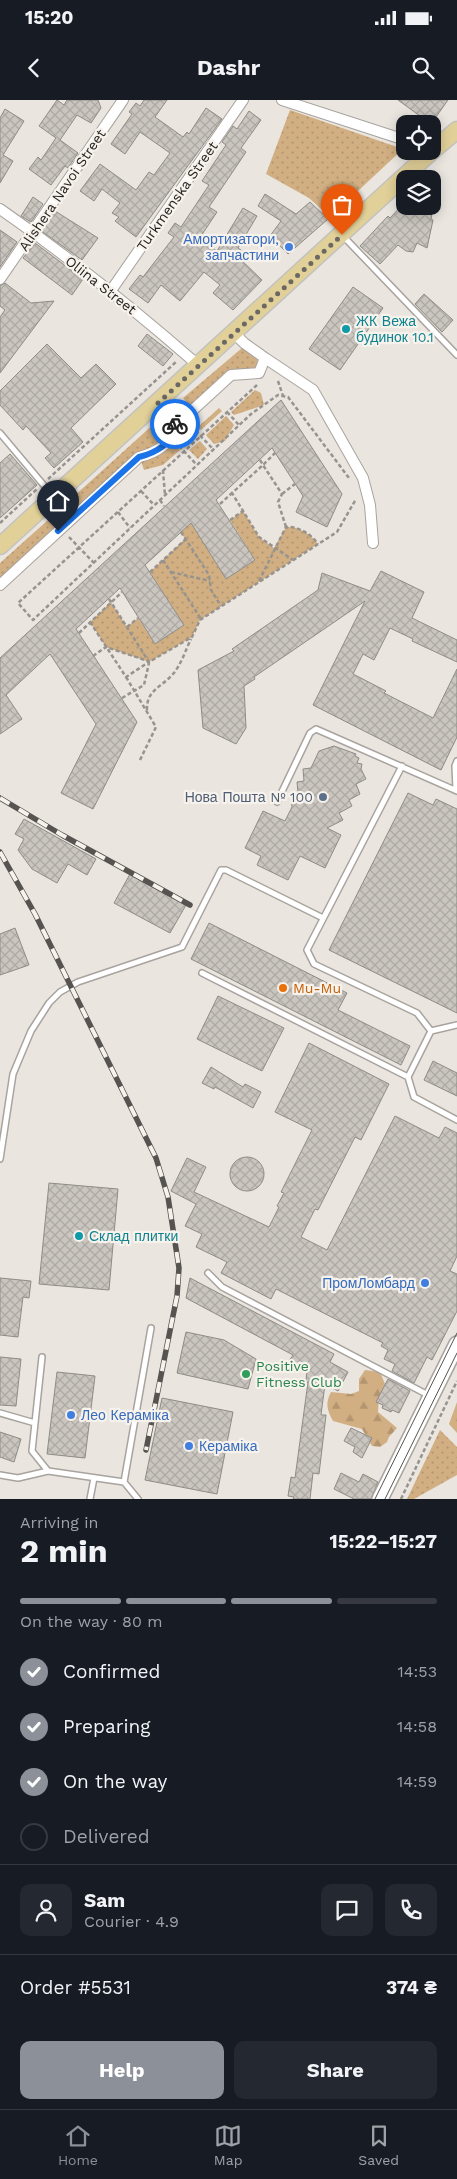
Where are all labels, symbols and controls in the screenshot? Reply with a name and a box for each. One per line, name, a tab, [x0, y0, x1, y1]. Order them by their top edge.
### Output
text: 15:20	[25, 6, 74, 29]
icon: back	[20, 54, 48, 82]
icon: search	[409, 54, 437, 82]
text: Dashr	[197, 55, 260, 80]
map controls	[396, 115, 441, 215]
button: locate	[396, 115, 441, 160]
street label: Alishera Navoi Street	[15, 126, 109, 254]
street label: Turkmenska Street	[133, 138, 221, 254]
button: layers	[396, 170, 441, 215]
pin	[321, 184, 363, 235]
icon: bag	[328, 191, 356, 219]
place label: Амортизатори, запчастини	[183, 231, 279, 263]
marker: Амортизатори, запчастини	[283, 241, 295, 253]
street label: Oliina Street	[62, 252, 140, 318]
place label: ЖК Вежа будинок 10.1	[356, 313, 434, 345]
marker: ЖК Вежа будинок 10.1	[340, 323, 352, 335]
courier	[150, 399, 200, 449]
icon: bike	[161, 410, 189, 438]
pin	[37, 480, 79, 531]
icon: home	[44, 487, 72, 515]
place label: Нова Пошта № 100	[185, 789, 313, 805]
marker: Нова Пошта № 100	[317, 791, 329, 803]
place label: Mu-Mu	[293, 980, 341, 996]
marker: Mu-Mu	[277, 982, 289, 994]
place label: Склад плитки	[89, 1228, 178, 1244]
marker: Склад плитки	[73, 1230, 85, 1242]
place label: ПромЛомбард	[322, 1275, 415, 1291]
marker: ПромЛомбард	[419, 1277, 431, 1289]
place label: Positive Fitness Club	[256, 1358, 342, 1390]
marker: Positive Fitness Club	[240, 1368, 252, 1380]
place label: Лео Кераміка	[81, 1407, 169, 1423]
marker: Лео Кераміка	[65, 1409, 77, 1421]
place label: Кераміка	[199, 1438, 258, 1454]
marker: Кераміка	[183, 1440, 195, 1452]
text: Arriving in	[20, 1513, 98, 1532]
text: 15:22–15:27	[330, 1530, 437, 1553]
text: 2 min	[20, 1532, 108, 1570]
text: On the way · 80 m	[20, 1612, 163, 1631]
icon: check	[20, 1658, 48, 1686]
text: Confirmed	[63, 1660, 160, 1683]
text: 14:53	[398, 1662, 437, 1681]
icon: check	[20, 1713, 48, 1741]
text: Preparing	[63, 1715, 150, 1738]
text: 14:58	[397, 1717, 437, 1736]
icon: check	[20, 1768, 48, 1796]
text: On the way	[63, 1770, 167, 1793]
text: 14:59	[397, 1772, 437, 1791]
text: Delivered	[63, 1825, 150, 1848]
button: person	[20, 1884, 72, 1936]
button: chat	[321, 1884, 373, 1936]
button: phone	[385, 1884, 437, 1936]
text: Sam	[84, 1889, 125, 1912]
text: Courier · 4.9	[84, 1912, 179, 1931]
text: Order #5531	[20, 1976, 131, 1999]
text: 374 ₴	[386, 1976, 437, 1999]
button: Help	[20, 2041, 224, 2099]
button: Share	[234, 2041, 437, 2099]
tab: Home	[58, 2122, 98, 2168]
tab: Map	[214, 2122, 242, 2168]
tab: Saved	[358, 2122, 399, 2168]

